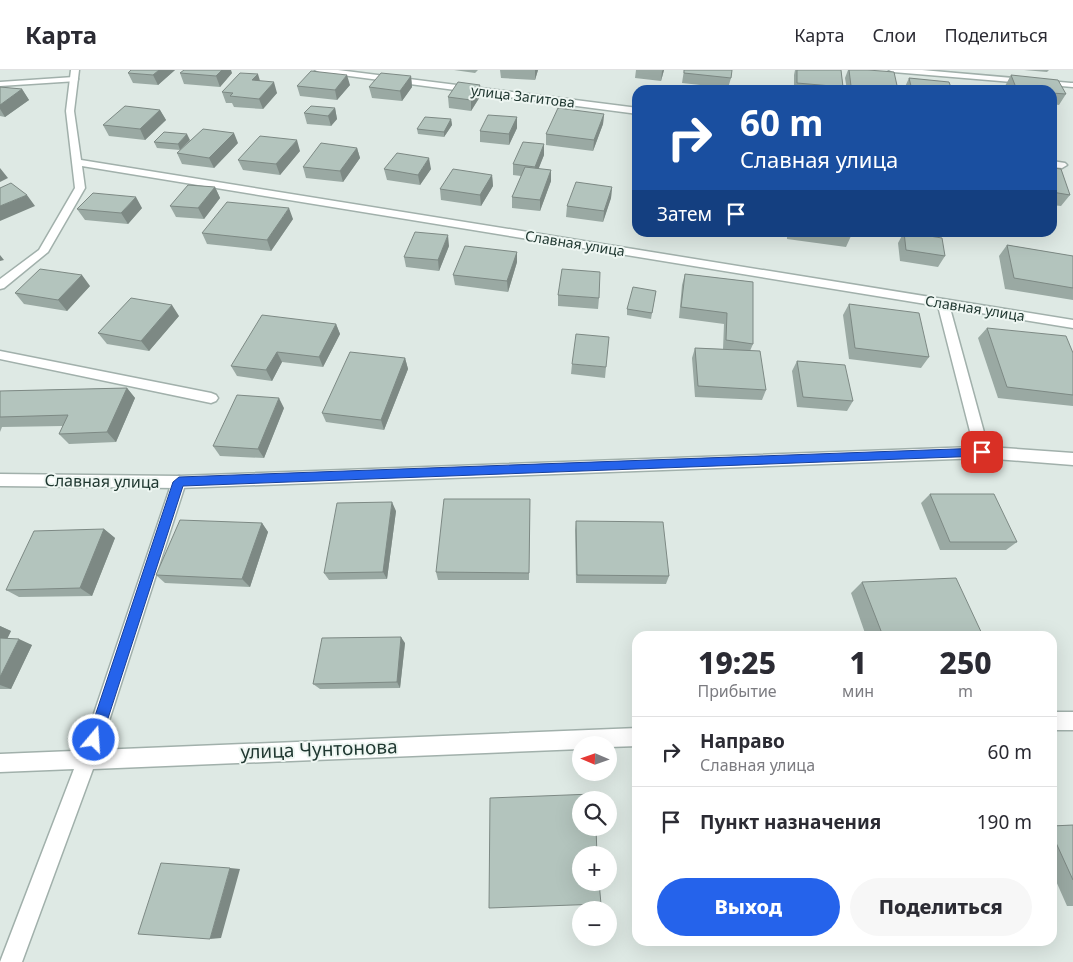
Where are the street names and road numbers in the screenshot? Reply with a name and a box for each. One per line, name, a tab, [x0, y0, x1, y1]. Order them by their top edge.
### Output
street label: улица Загитова	[470, 80, 576, 112]
street label: Славная улица	[524, 226, 626, 260]
street label: Славная улица	[924, 291, 1026, 325]
street label: Славная улица	[44, 469, 160, 493]
street label: улица Чунтонова	[240, 733, 398, 765]

